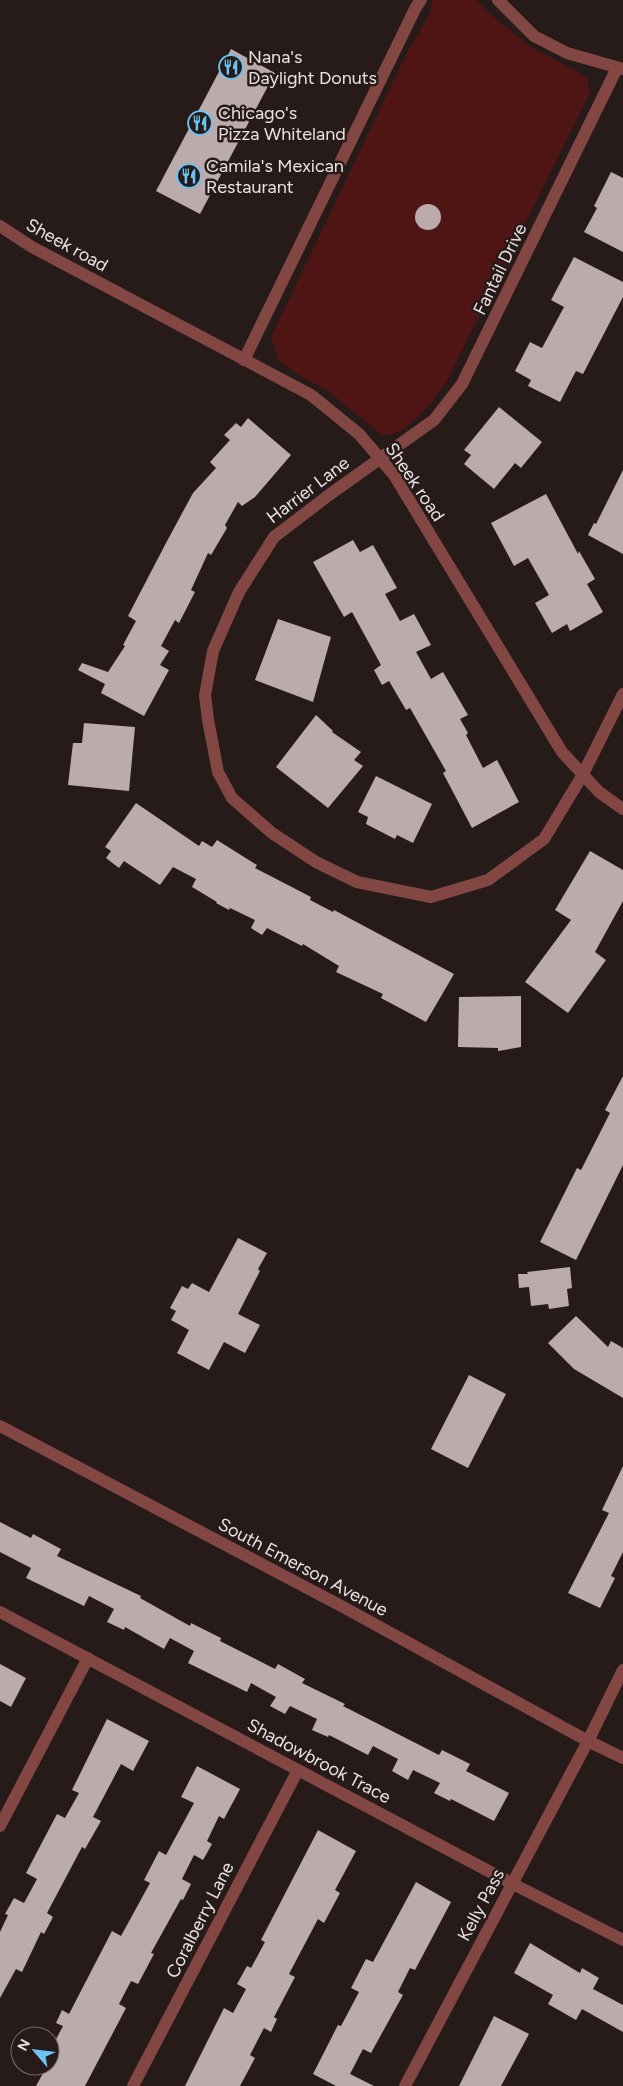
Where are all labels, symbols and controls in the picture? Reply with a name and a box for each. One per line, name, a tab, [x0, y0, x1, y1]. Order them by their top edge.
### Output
place label: Nana's Daylight Donuts	[248, 46, 377, 89]
restaurant icon: Nana's Daylight Donuts	[218, 54, 244, 80]
place label: Chicago's Pizza Whiteland	[218, 102, 346, 145]
restaurant icon: Chicago's Pizza Whiteland	[187, 110, 213, 136]
place label: Camila's Mexican Restaurant	[206, 155, 344, 198]
restaurant icon: Camila's Mexican Restaurant	[176, 163, 202, 189]
street label: Sheek road	[22, 214, 112, 276]
street label: Fantail Drive	[468, 220, 532, 318]
street label: Sheek road	[381, 438, 449, 526]
street label: Harrier Lane	[262, 452, 354, 528]
street label: South Emerson Avenue	[214, 1513, 392, 1621]
street label: Shadowbrook Trace	[243, 1714, 395, 1808]
street label: Coralberry Lane	[161, 1858, 239, 1982]
street label: Kelly Pass	[453, 1865, 509, 1945]
north arrow	[10, 2026, 60, 2076]
text: N	[14, 2036, 34, 2054]

